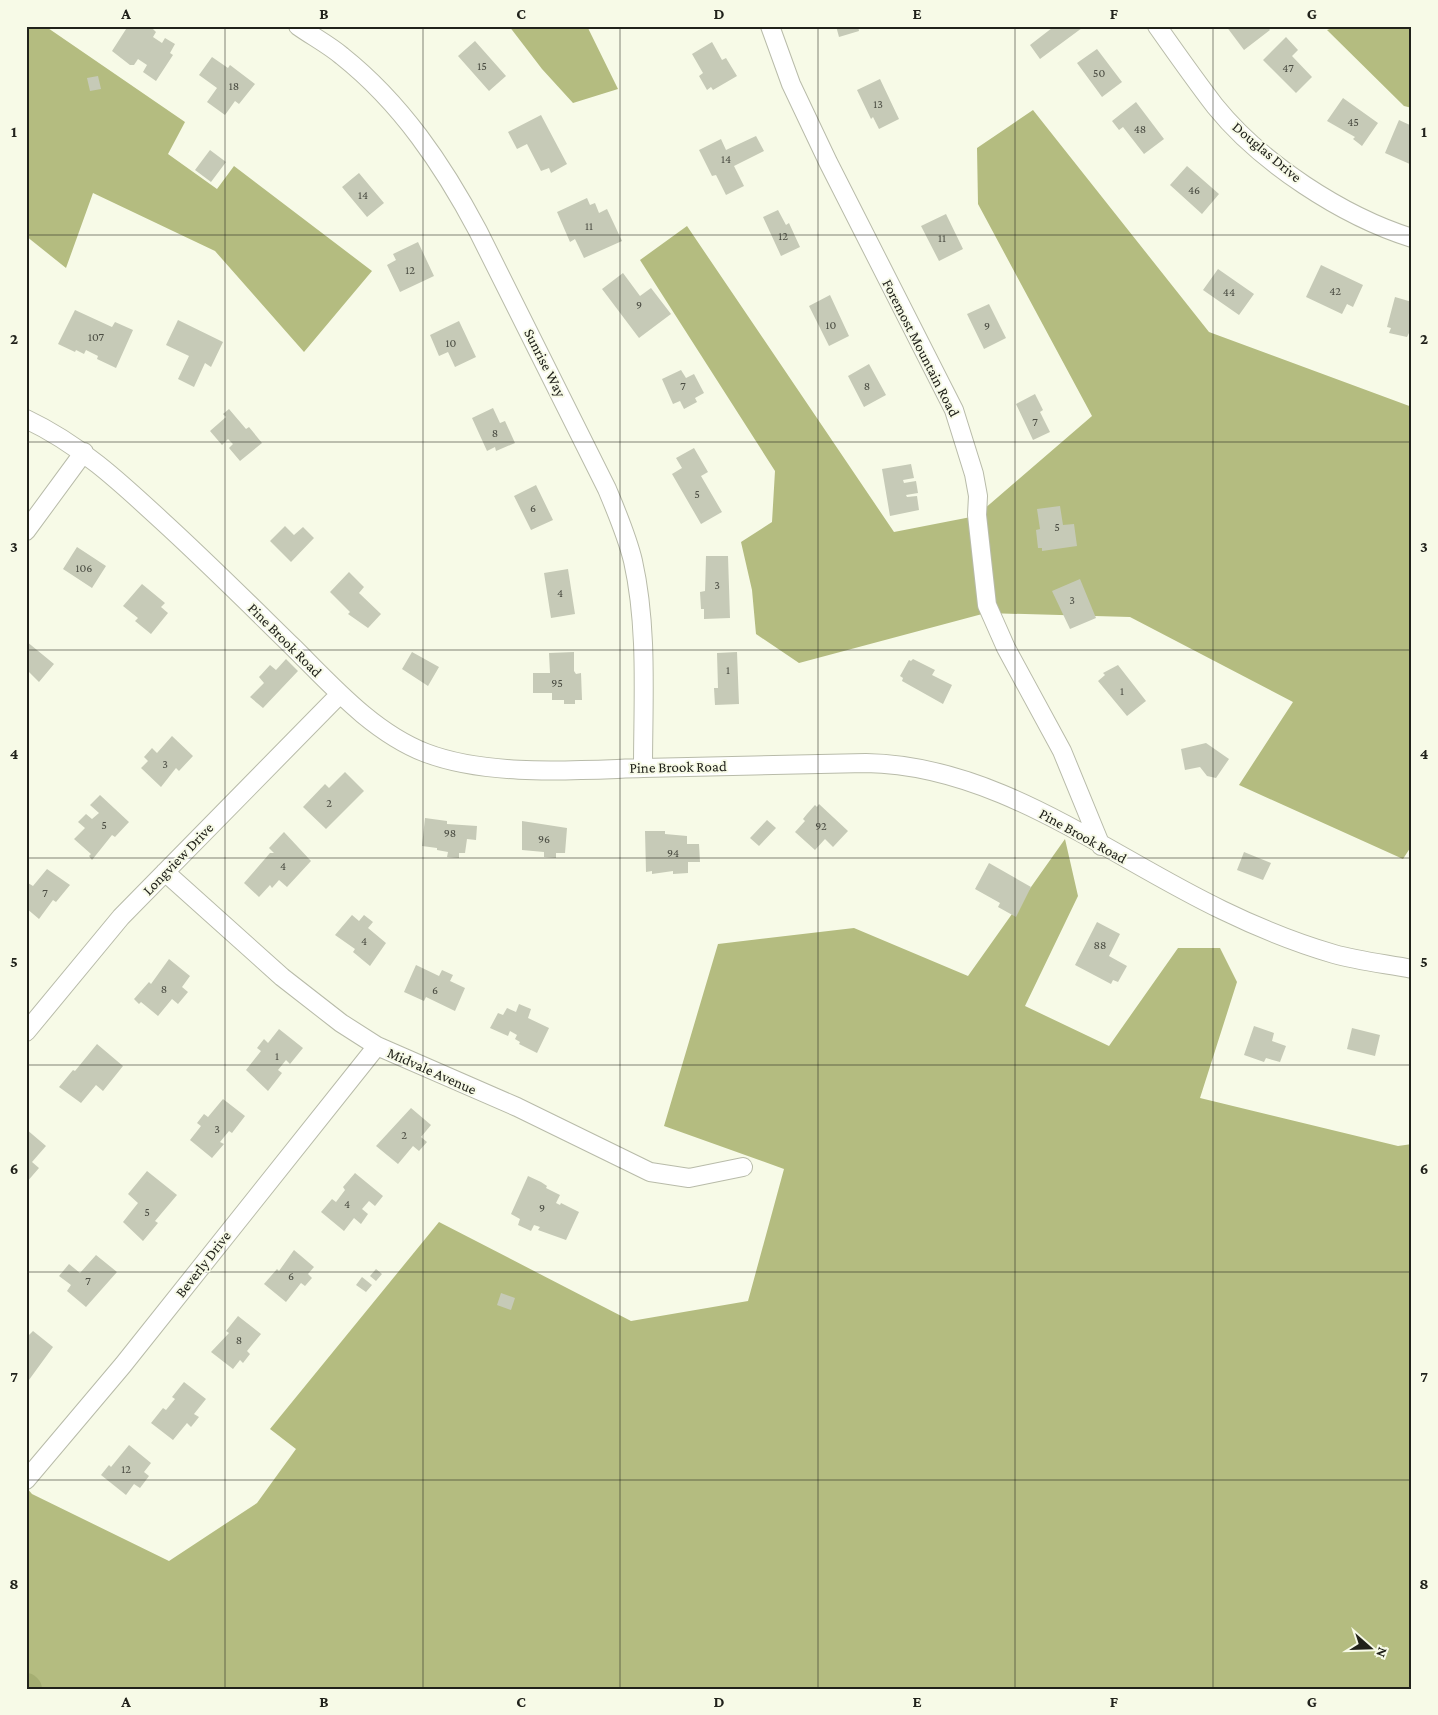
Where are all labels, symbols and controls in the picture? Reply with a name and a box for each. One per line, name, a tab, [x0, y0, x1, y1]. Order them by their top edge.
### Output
text: A	[120, 5, 131, 22]
text: B	[319, 5, 329, 22]
text: C	[516, 5, 526, 22]
text: D	[713, 5, 725, 22]
text: E	[912, 5, 922, 22]
text: F	[1110, 5, 1119, 22]
text: G	[1307, 5, 1317, 22]
house number: 15	[477, 59, 487, 73]
house number: 47	[1282, 61, 1294, 75]
house number: 50	[1093, 66, 1105, 80]
house number: 18	[229, 79, 239, 93]
house number: 13	[873, 97, 883, 111]
house number: 45	[1347, 115, 1359, 129]
street label: Douglas Drive	[1229, 119, 1305, 186]
house number: 48	[1134, 122, 1146, 136]
text: 1	[11, 123, 17, 140]
text: 1	[1421, 123, 1427, 140]
house number: 14	[721, 152, 731, 166]
house number: 46	[1188, 183, 1200, 197]
house number: 14	[358, 188, 368, 202]
house number: 11	[585, 219, 593, 233]
house number: 12	[778, 229, 788, 243]
house number: 11	[938, 231, 946, 245]
house number: 12	[405, 263, 415, 277]
street label: Foremost Mountain Road	[879, 277, 963, 420]
house number: 42	[1329, 284, 1341, 298]
house number: 44	[1223, 285, 1235, 299]
house number: 9	[636, 298, 642, 312]
house number: 10	[826, 318, 837, 332]
house number: 9	[984, 319, 990, 333]
street label: Sunrise Way	[520, 326, 569, 400]
text: 2	[10, 330, 18, 347]
house number: 107	[88, 330, 104, 344]
text: 2	[1420, 330, 1428, 347]
house number: 10	[446, 336, 457, 350]
house number: 7	[680, 379, 686, 393]
house number: 8	[864, 379, 870, 393]
house number: 7	[1032, 415, 1038, 429]
house number: 8	[492, 426, 498, 440]
house number: 5	[694, 487, 700, 501]
house number: 6	[530, 501, 536, 515]
house number: 5	[1054, 520, 1060, 534]
text: 3	[10, 538, 18, 555]
text: 3	[1420, 538, 1428, 555]
house number: 106	[76, 561, 92, 575]
house number: 3	[714, 578, 720, 592]
house number: 4	[557, 586, 563, 600]
house number: 3	[1069, 593, 1075, 607]
street label: Pine Brook Road	[245, 600, 325, 680]
house number: 1	[726, 663, 730, 677]
house number: 95	[551, 676, 563, 690]
house number: 1	[1120, 684, 1124, 698]
text: 4	[10, 745, 19, 762]
text: 4	[1420, 745, 1429, 762]
house number: 3	[162, 757, 168, 771]
street label: Pine Brook Road	[629, 758, 727, 776]
house number: 2	[326, 796, 332, 810]
street label: Pine Brook Road	[1037, 805, 1130, 867]
house number: 5	[101, 818, 107, 832]
street label: Longview Drive	[140, 819, 217, 899]
house number: 92	[815, 819, 827, 833]
house number: 98	[444, 826, 456, 840]
house number: 96	[538, 832, 550, 846]
house number: 94	[667, 846, 679, 860]
house number: 4	[280, 859, 286, 873]
house number: 7	[42, 886, 48, 900]
house number: 4	[361, 934, 367, 948]
house number: 88	[1094, 938, 1106, 952]
text: 5	[10, 953, 18, 970]
text: 5	[1420, 953, 1428, 970]
house number: 8	[161, 982, 167, 996]
house number: 6	[432, 983, 438, 997]
street label: Midvale Avenue	[385, 1044, 479, 1098]
house number: 1	[275, 1049, 279, 1063]
house number: 3	[214, 1122, 220, 1136]
house number: 2	[401, 1128, 407, 1142]
text: 6	[10, 1160, 18, 1177]
text: 6	[1420, 1160, 1428, 1177]
house number: 4	[344, 1197, 350, 1211]
house number: 9	[539, 1201, 545, 1215]
house number: 5	[144, 1205, 150, 1219]
street label: Beverly Drive	[172, 1227, 235, 1301]
house number: 6	[288, 1269, 294, 1283]
house number: 7	[85, 1274, 91, 1288]
house number: 8	[236, 1333, 242, 1347]
text: 7	[10, 1368, 18, 1385]
text: 7	[1420, 1368, 1428, 1385]
house number: 12	[121, 1462, 131, 1476]
text: 8	[9, 1575, 19, 1592]
text: 8	[1419, 1575, 1429, 1592]
north arrow	[1346, 1622, 1396, 1672]
text: N	[1373, 1645, 1391, 1660]
text: A	[120, 1693, 131, 1710]
text: B	[319, 1693, 329, 1710]
text: C	[516, 1693, 526, 1710]
text: D	[713, 1693, 725, 1710]
text: E	[912, 1693, 922, 1710]
text: F	[1110, 1693, 1119, 1710]
text: G	[1307, 1693, 1317, 1710]

